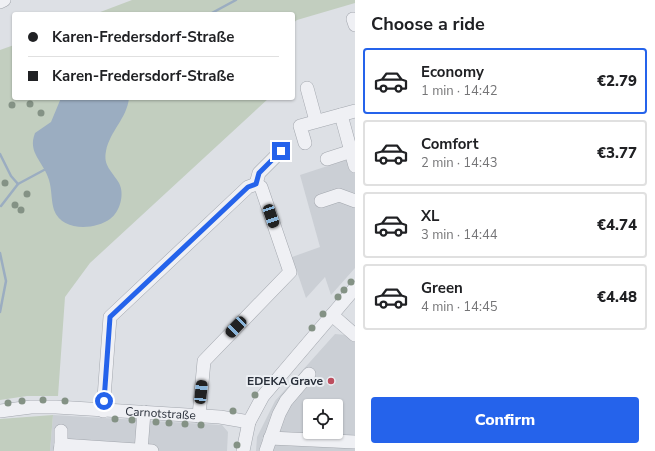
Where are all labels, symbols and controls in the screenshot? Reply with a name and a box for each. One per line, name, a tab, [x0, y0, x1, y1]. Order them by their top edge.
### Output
text: Choose a ride	[371, 12, 485, 36]
text: Karen-Fredersdorf-Straße	[52, 27, 234, 47]
text: Economy	[421, 62, 484, 82]
icon: car	[373, 63, 409, 99]
text: Karen-Fredersdorf-Straße	[52, 66, 234, 86]
text: €2.79	[597, 71, 637, 91]
text: 1 min · 14:42	[421, 82, 497, 100]
text: Comfort	[421, 134, 478, 154]
icon: car	[373, 135, 409, 171]
route end	[272, 142, 290, 160]
text: €3.77	[597, 143, 637, 163]
text: 2 min · 14:43	[421, 154, 497, 172]
car	[261, 203, 281, 229]
text: XL	[421, 206, 440, 226]
icon: car	[373, 207, 409, 243]
text: €4.74	[597, 215, 637, 235]
text: 3 min · 14:44	[421, 226, 497, 244]
text: Green	[421, 278, 463, 298]
icon: car	[373, 279, 409, 315]
text: €4.48	[597, 287, 637, 307]
text: 4 min · 14:45	[421, 298, 497, 316]
car	[223, 314, 249, 340]
place label: EDEKA Grave	[247, 373, 323, 389]
marker: EDEKA Grave	[326, 376, 336, 386]
car	[194, 379, 208, 405]
route start	[95, 392, 113, 410]
button: Confirm	[371, 397, 639, 443]
map controls	[303, 399, 343, 439]
button: locate	[303, 399, 343, 439]
street label: Carnotstraße	[125, 403, 196, 424]

